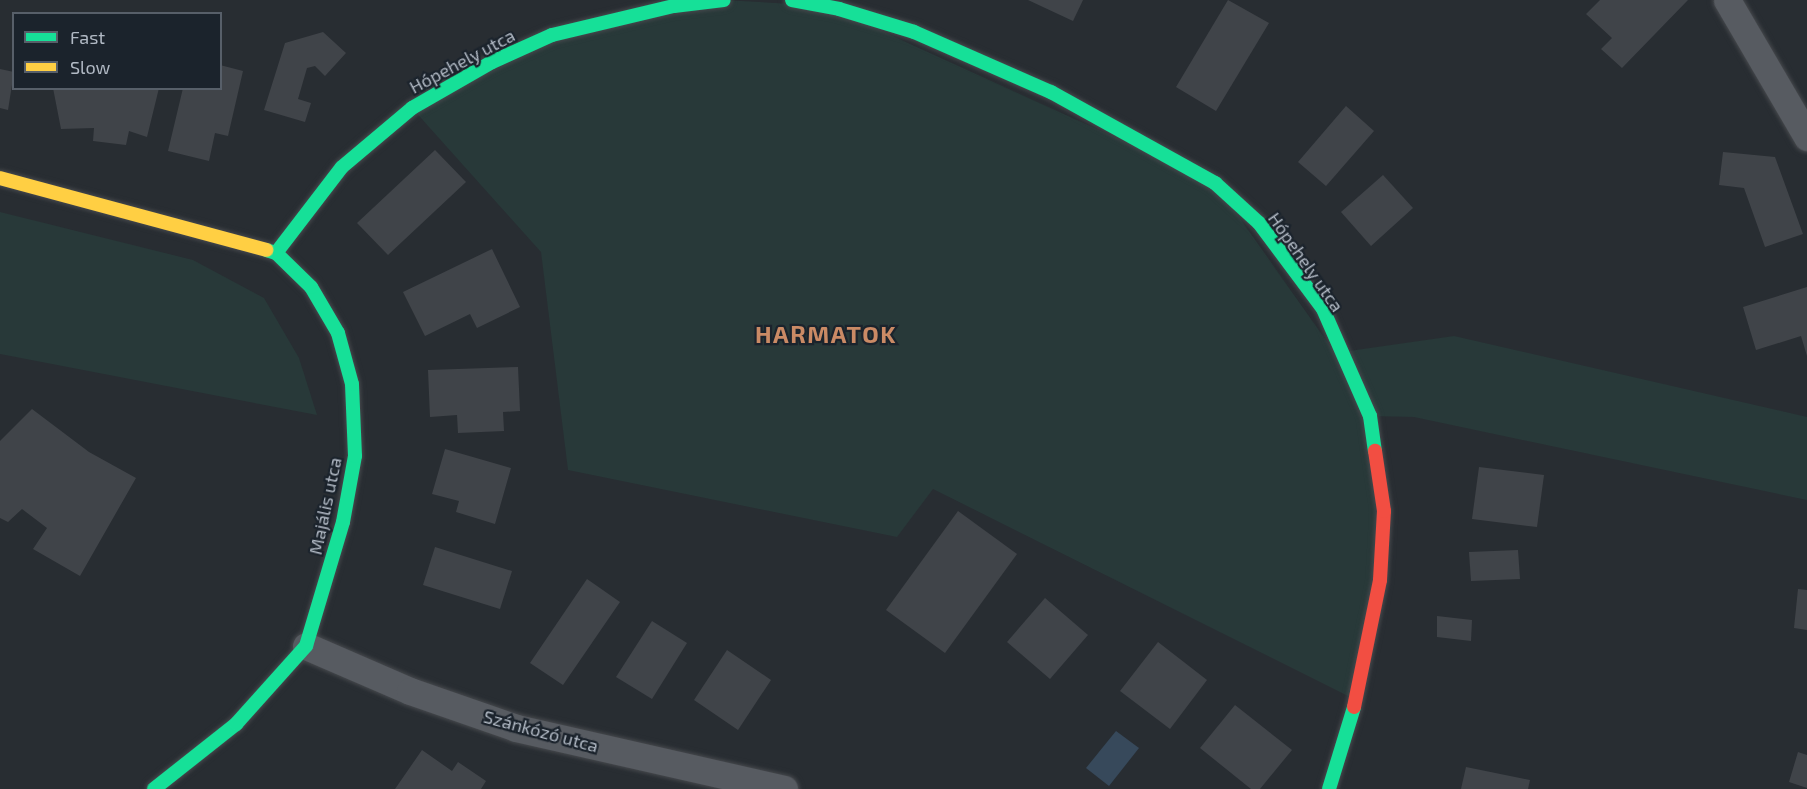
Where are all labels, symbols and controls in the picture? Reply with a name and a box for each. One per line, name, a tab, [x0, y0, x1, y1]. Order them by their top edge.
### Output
legend	[12, 12, 222, 90]
street label: Hópehely utca	[405, 24, 519, 98]
text: Fast	[70, 26, 105, 48]
text: Slow	[70, 56, 110, 78]
street label: Hópehely utca	[1264, 208, 1348, 316]
district label: HARMATOK	[755, 320, 897, 348]
street label: Majális utca	[304, 455, 346, 557]
street label: Szánkózó utca	[481, 705, 601, 757]

